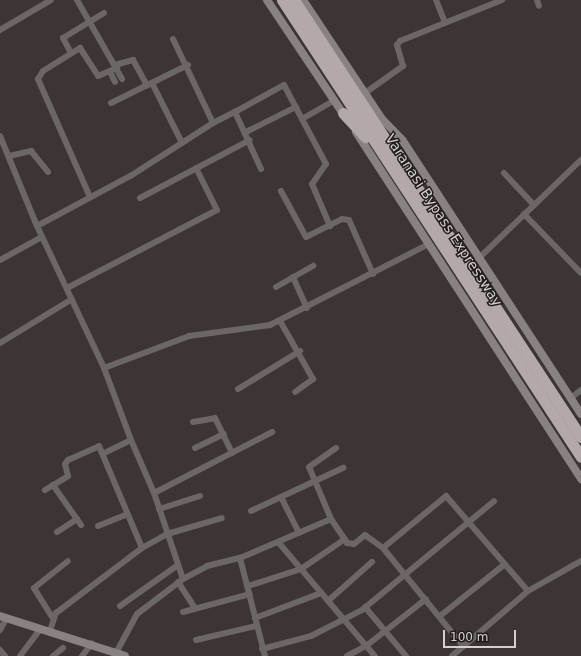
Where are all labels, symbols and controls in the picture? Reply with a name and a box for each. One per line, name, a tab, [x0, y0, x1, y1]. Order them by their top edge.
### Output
street label: Varanasi Bypass Expressway	[382, 131, 506, 309]
scale bar	[445, 622, 518, 648]
text: 100 m	[450, 630, 488, 644]

